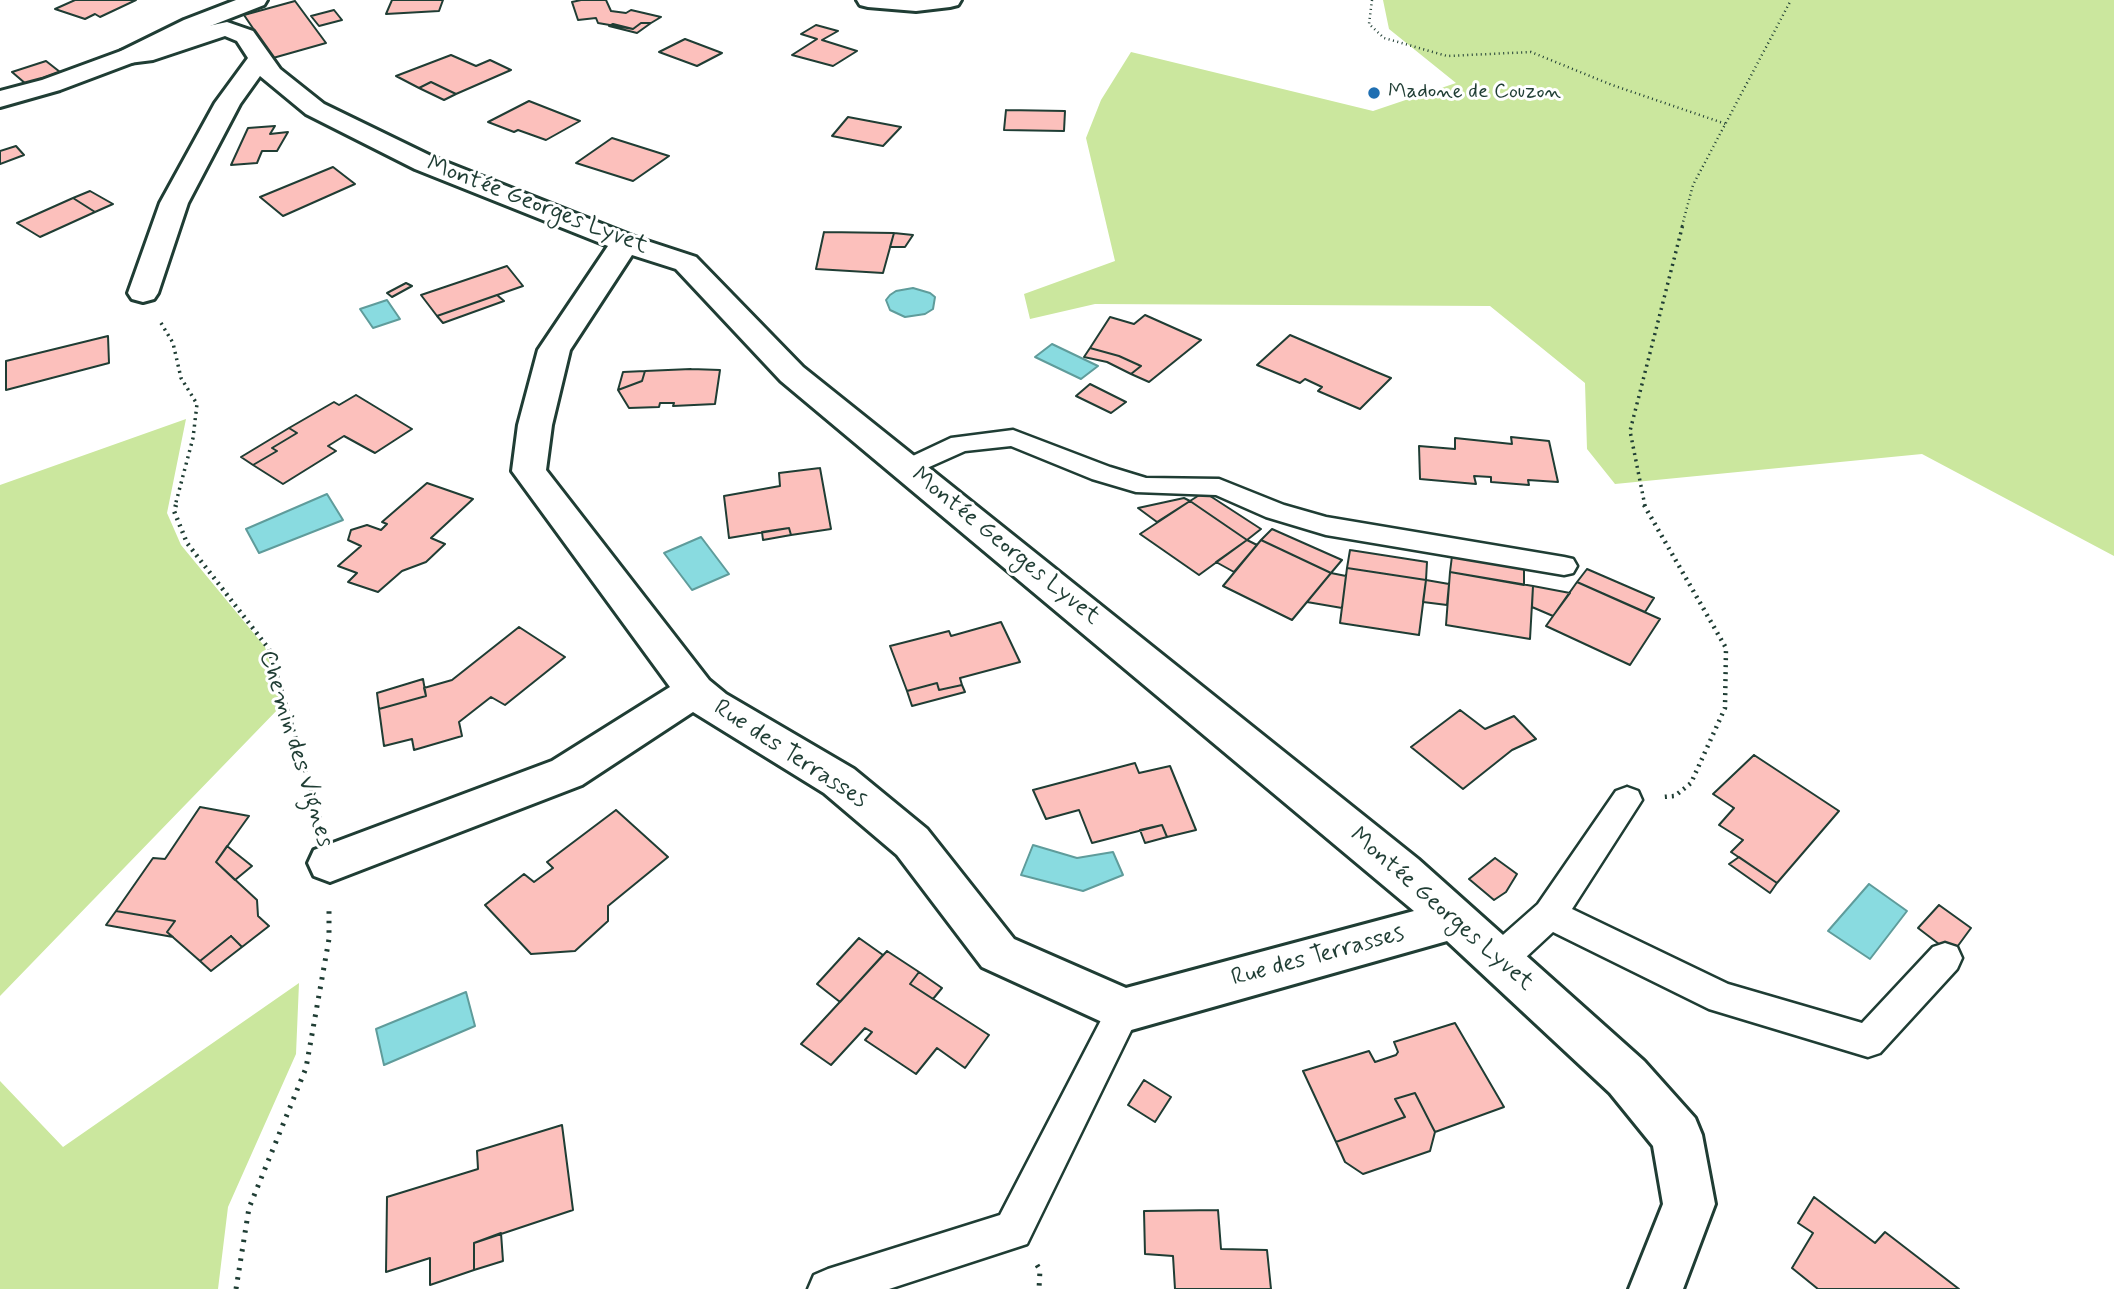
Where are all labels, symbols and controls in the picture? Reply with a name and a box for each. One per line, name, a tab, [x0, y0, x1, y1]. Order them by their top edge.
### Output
place label: Madone de Couzon	[1388, 80, 1561, 106]
marker: Madone de Couzon	[1366, 85, 1382, 101]
street label: Montée Georges Lyvet	[422, 151, 652, 261]
street label: Montée Georges Lyvet	[905, 462, 1105, 632]
street label: Chemin des Vignes	[251, 647, 339, 851]
street label: Rue des Terrasses	[708, 695, 872, 815]
street label: Montée Georges Lyvet	[1343, 822, 1539, 998]
street label: Rue des Terrasses	[1228, 920, 1408, 994]

